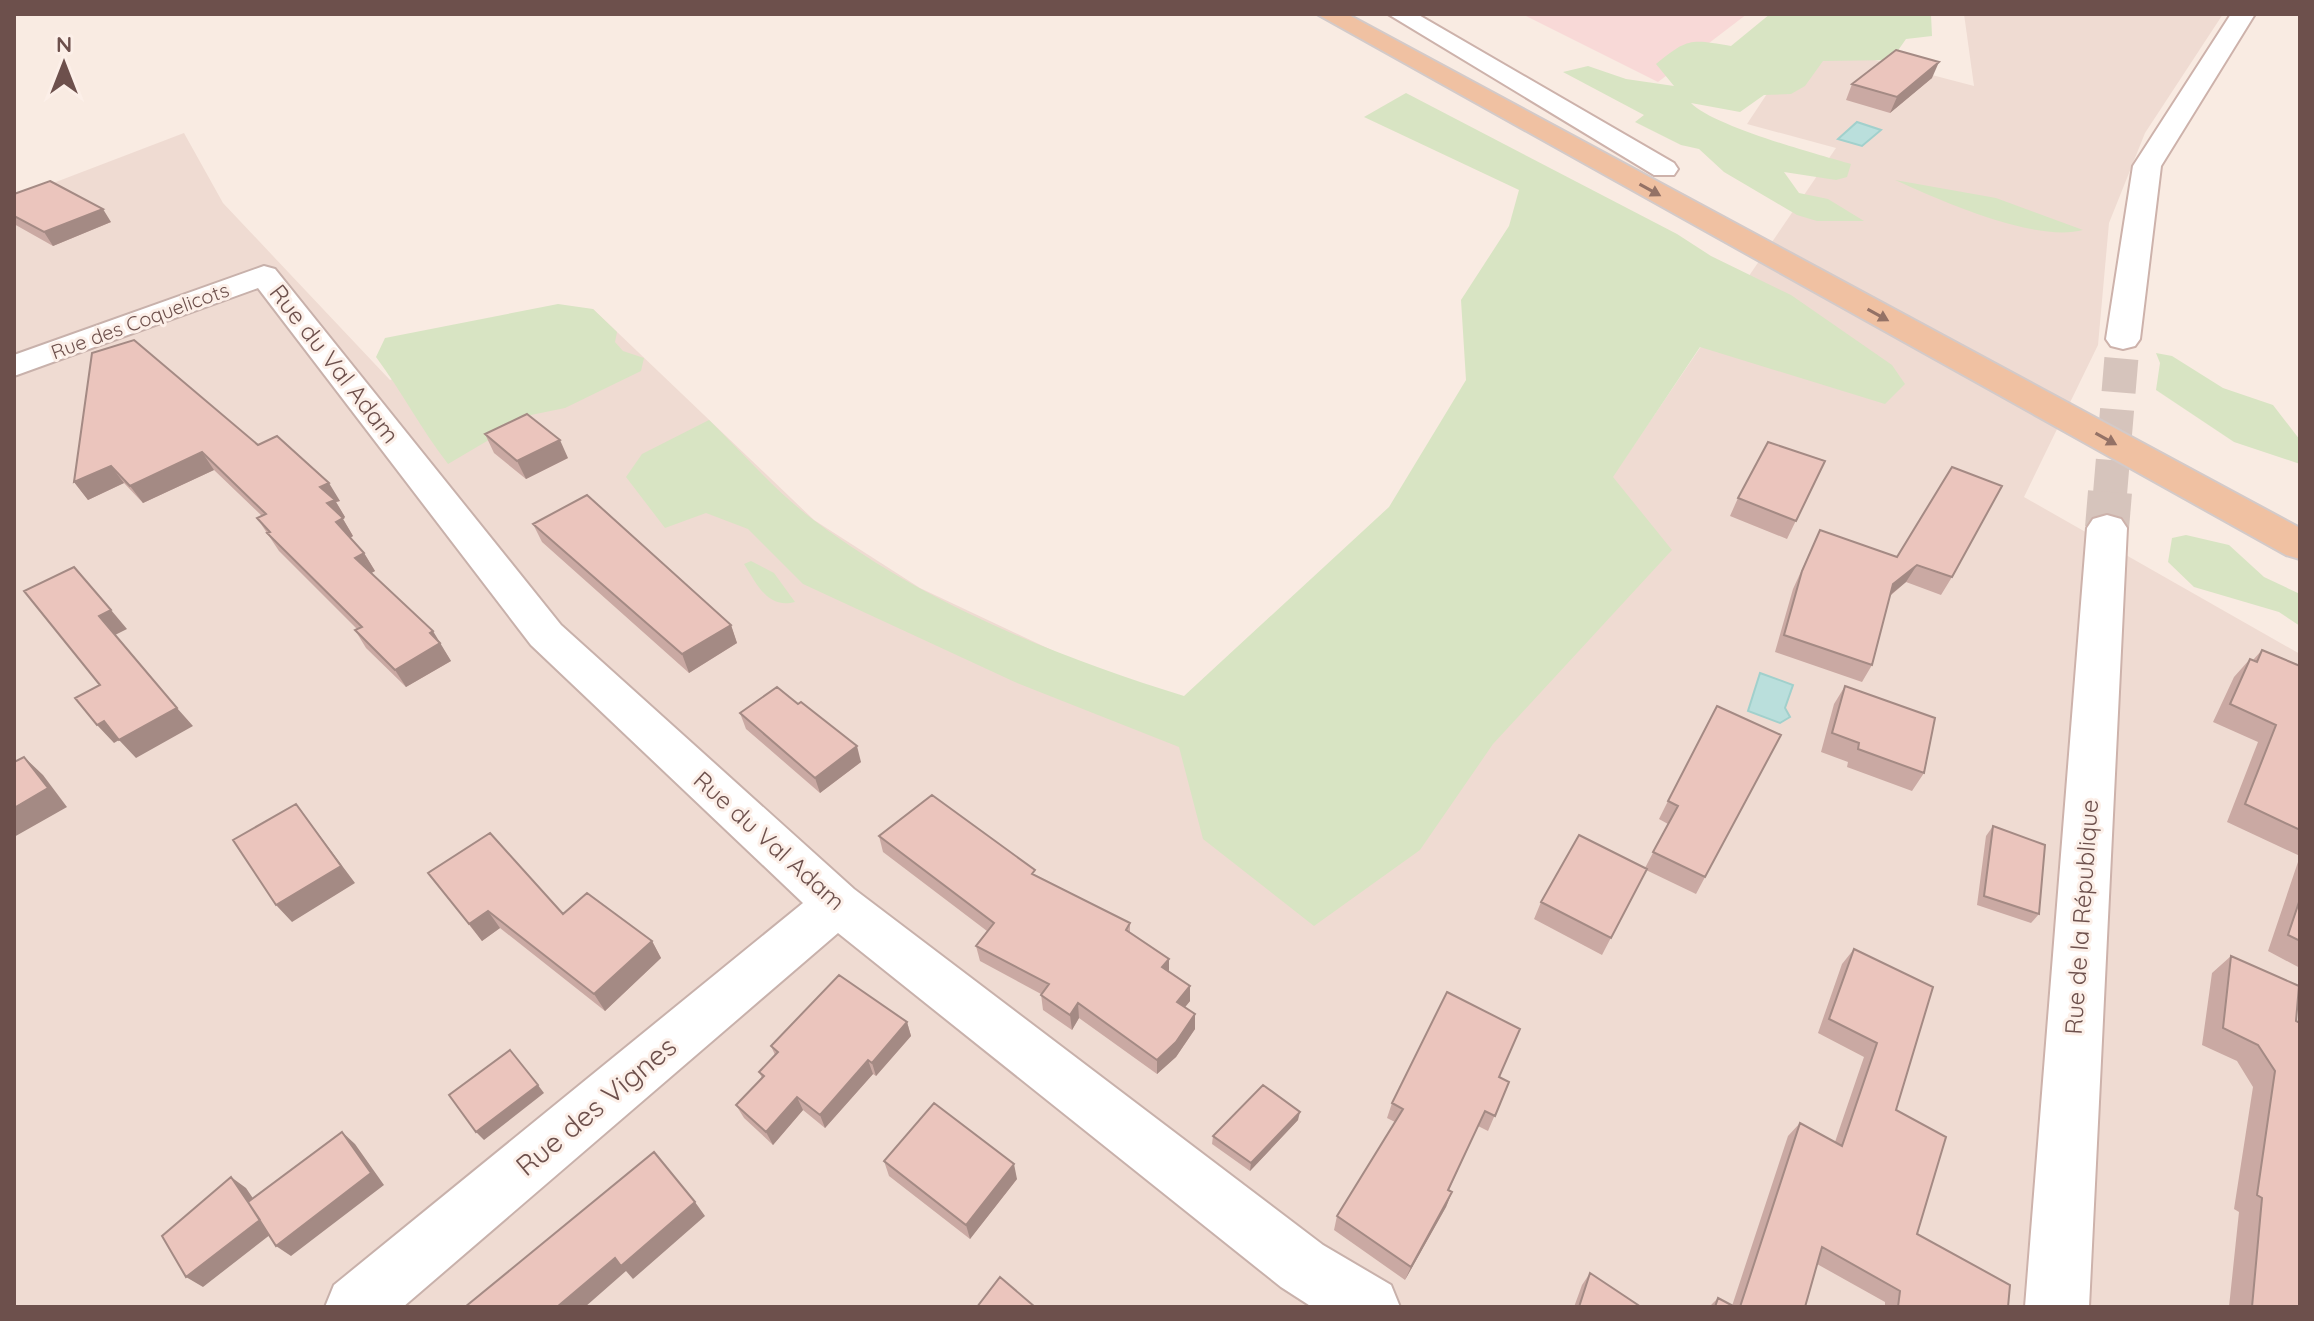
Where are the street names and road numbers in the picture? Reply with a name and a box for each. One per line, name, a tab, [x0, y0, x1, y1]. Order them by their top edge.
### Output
street label: Rue des Coquelicots	[47, 277, 232, 364]
street label: Rue du Val Adam	[263, 278, 406, 449]
street label: Rue du Val Adam	[688, 764, 852, 916]
street label: Rue de la République	[2058, 798, 2104, 1035]
street label: Rue des Vignes	[508, 1028, 683, 1183]

